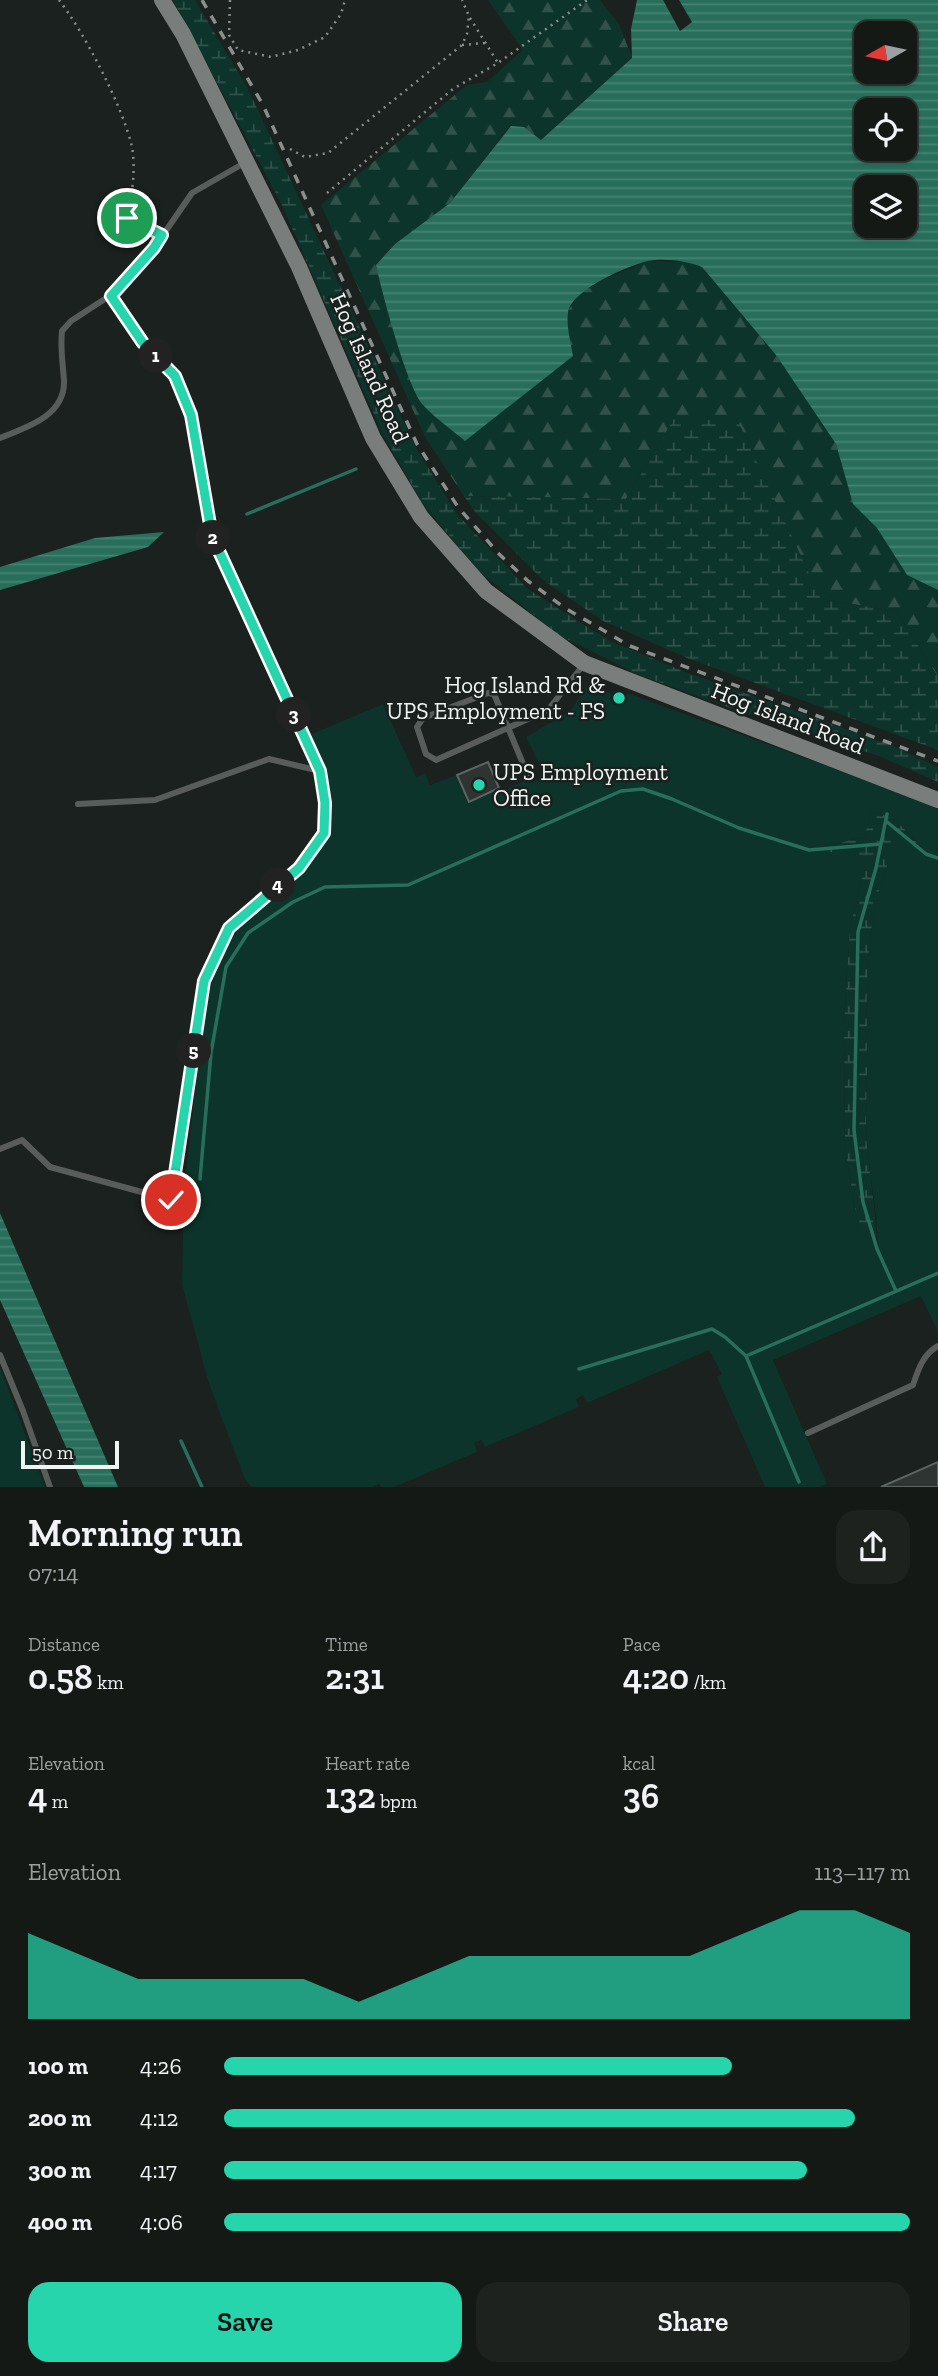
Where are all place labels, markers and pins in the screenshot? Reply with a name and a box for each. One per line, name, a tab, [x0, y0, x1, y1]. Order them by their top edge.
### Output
pin	[97, 188, 157, 248]
pin: 1	[138, 338, 174, 374]
pin: 2	[196, 520, 230, 556]
place label: Hog Island Rd & UPS Employment - FS	[387, 671, 605, 725]
marker: Hog Island Rd & UPS Employment - FS	[611, 690, 627, 706]
pin: 3	[276, 698, 312, 732]
place label: UPS Employment Office	[493, 758, 668, 812]
marker: UPS Employment Office	[471, 777, 487, 793]
pin: 4	[260, 868, 296, 903]
pin: 5	[176, 1034, 212, 1068]
pin	[141, 1170, 201, 1230]

